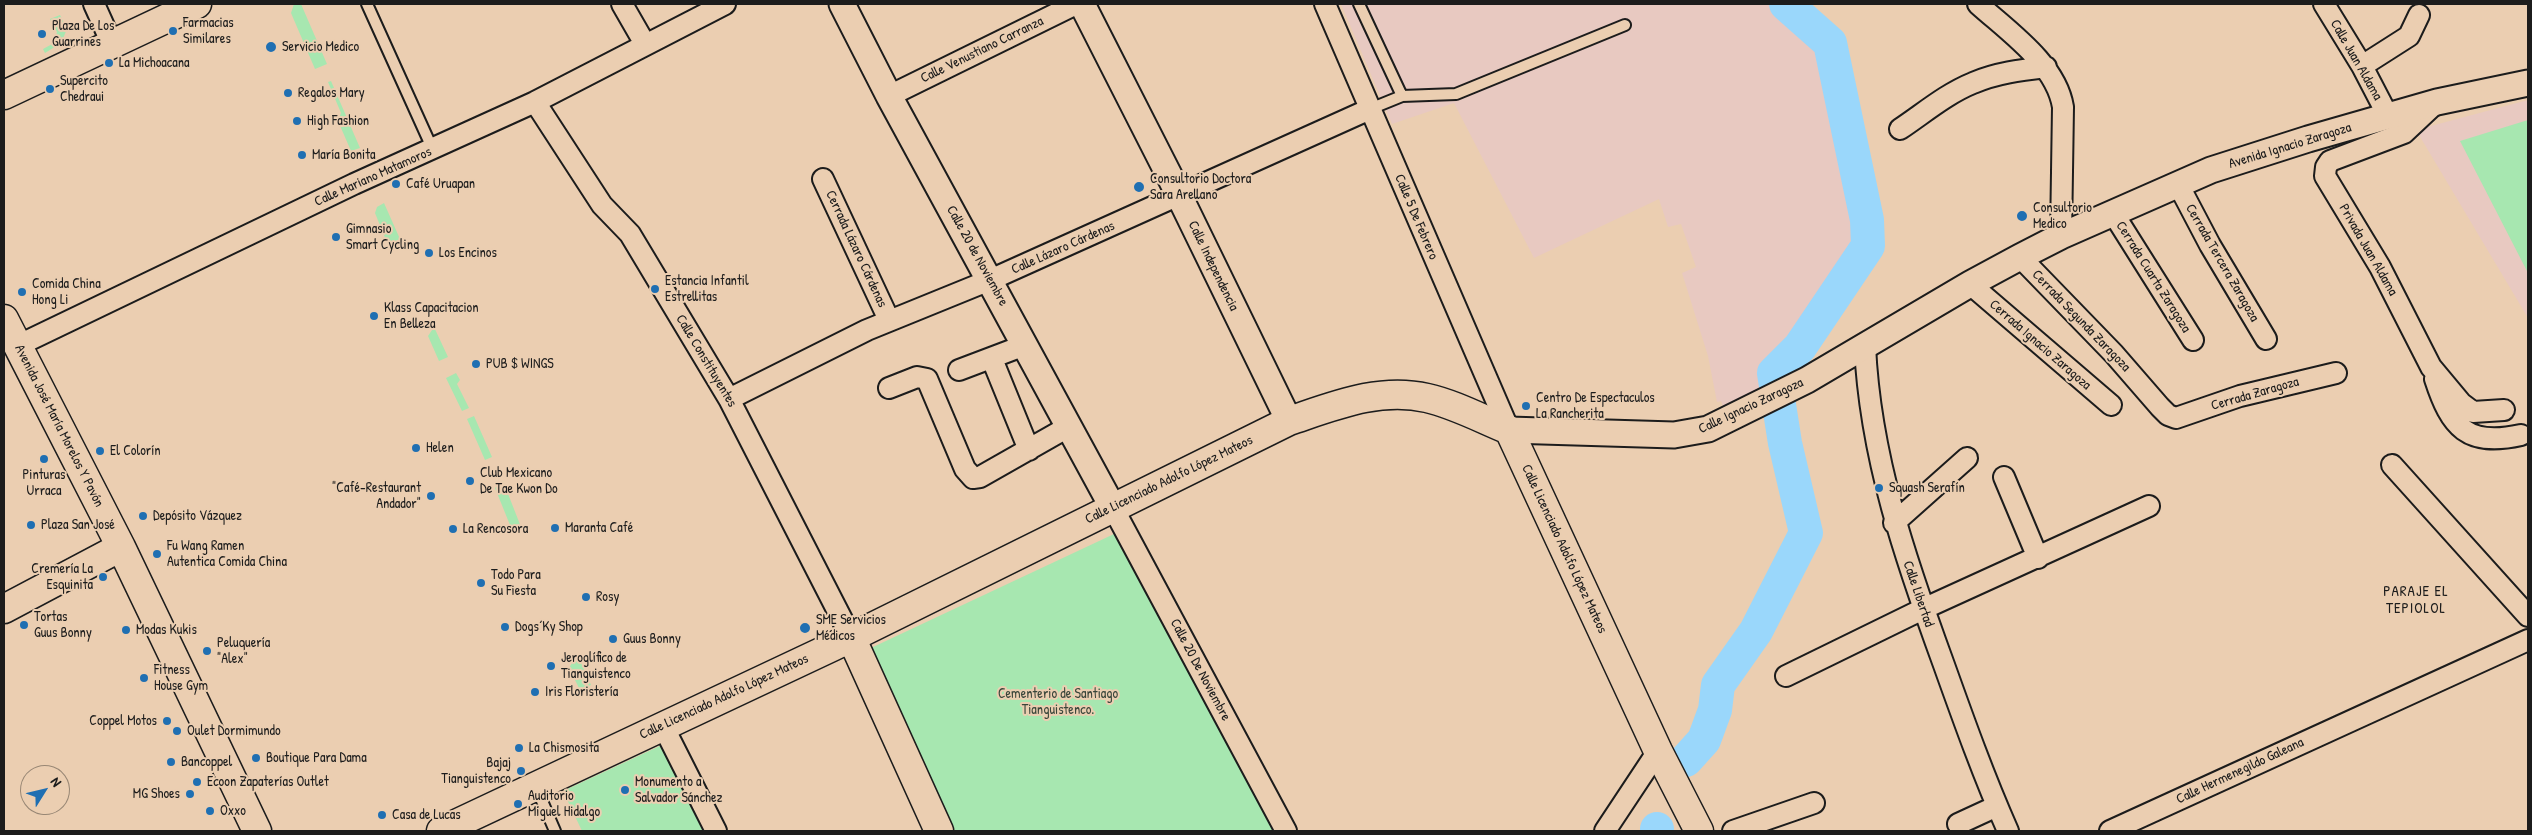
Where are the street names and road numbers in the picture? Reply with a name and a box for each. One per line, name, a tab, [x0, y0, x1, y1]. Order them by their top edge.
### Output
street label: Calle Venustiano Carranza	[918, 13, 1046, 87]
street label: Calle Juan Aldama	[2326, 17, 2386, 103]
street label: Avenida Ignacio Zaragoza	[2227, 119, 2353, 173]
street label: Calle Mariano Matamoros	[312, 144, 434, 210]
street label: Calle 5 De Febrero	[1390, 172, 1442, 262]
street label: Cerrada Lázaro Cárdenas	[822, 188, 890, 310]
street label: Cerrada Tercera Zaragoza	[2181, 201, 2263, 325]
street label: Privada Juan Aldama	[2335, 201, 2401, 299]
street label: Calle 20 de Noviembre	[943, 203, 1011, 309]
street label: Calle Lázaro Cárdenas	[1009, 218, 1117, 278]
street label: Calle Independencia	[1184, 218, 1242, 314]
street label: Cerrada Cuarta Zaragoza	[2112, 218, 2194, 336]
street label: Cerrada Segunda Zaragoza	[2028, 267, 2134, 375]
street label: Cerrada Ignacio Zaragoza	[1986, 296, 2094, 394]
street label: Calle Constituyentes	[672, 312, 740, 410]
street label: Avenida José María Morelos Y Pavón	[11, 342, 107, 510]
street label: Cerrada Zaragoza	[2209, 373, 2301, 415]
street label: Calle Ignacio Zaragoza	[1696, 374, 1806, 438]
street label: Calle Licenciado Adolfo López Mateos	[1082, 432, 1256, 528]
street label: Calle Licenciado Adolfo López Mateos	[1517, 462, 1611, 636]
street label: Calle Libertad	[1899, 559, 1937, 629]
street label: Calle 20 De Noviembre	[1166, 616, 1234, 724]
street label: Calle Licenciado Adolfo López Mateos	[637, 650, 811, 744]
street label: Calle Hermenegildo Galeana	[2174, 734, 2306, 808]

